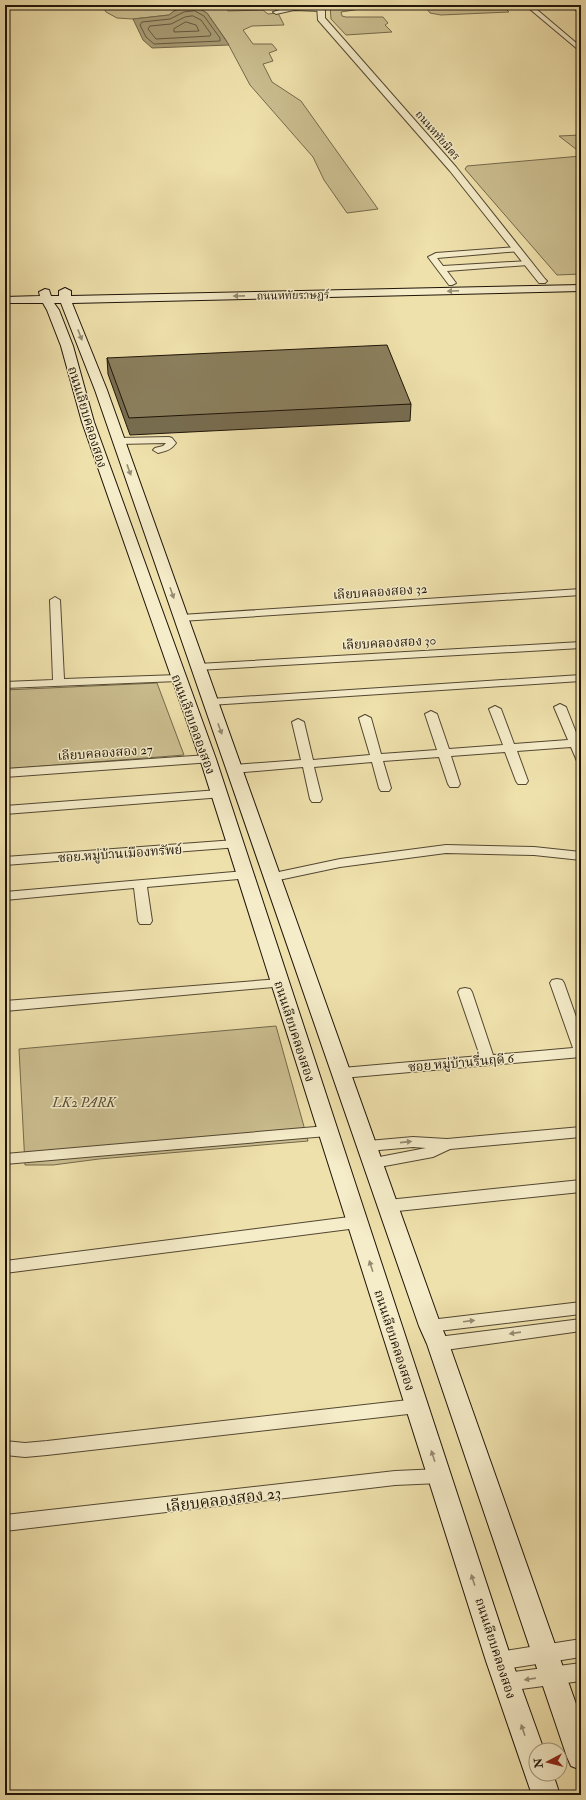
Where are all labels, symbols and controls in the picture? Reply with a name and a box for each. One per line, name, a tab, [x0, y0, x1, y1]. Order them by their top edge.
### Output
street label: ถนนหทัยมิตร	[413, 108, 463, 163]
street label: ถนนหทัยราษฎร์	[256, 288, 330, 303]
one-way arrow	[446, 288, 459, 294]
one-way arrow	[233, 293, 245, 300]
one-way arrow	[77, 330, 83, 342]
street label: ถนนเลียบคลองสอง	[64, 365, 110, 470]
one-way arrow	[126, 465, 132, 477]
street label: เลียบคลองสอง 32	[332, 581, 428, 603]
one-way arrow	[170, 587, 176, 599]
street label: เลียบคลองสอง 30	[341, 633, 437, 653]
street label: ถนนเลียบคลองสอง	[168, 672, 219, 777]
one-way arrow	[217, 723, 223, 735]
street label: เลียบคลองสอง 27	[57, 742, 153, 764]
street label: ซอย หมู่บ้านเมืองทรัพย์	[57, 842, 183, 866]
street label: ถนนเลียบคลองสอง	[270, 979, 318, 1084]
street label: ซอย หมู่บ้านรื่นฤดี 6	[407, 1048, 516, 1076]
park label: LK2 PARK	[51, 1095, 117, 1111]
one-way arrow	[400, 1139, 413, 1146]
one-way arrow	[368, 1260, 374, 1272]
street label: ถนนเลียบคลองสอง	[370, 1288, 418, 1393]
one-way arrow	[463, 1318, 475, 1325]
one-way arrow	[508, 1330, 521, 1336]
one-way arrow	[430, 1450, 436, 1462]
street label: เลียบคลองสอง 23	[164, 1483, 282, 1517]
one-way arrow	[470, 1574, 476, 1586]
street label: ถนนเลียบคลองสอง	[471, 1596, 519, 1701]
one-way arrow	[524, 1676, 536, 1682]
one-way arrow	[520, 1723, 526, 1735]
north arrow	[528, 1742, 568, 1782]
text: N	[531, 1756, 546, 1770]

